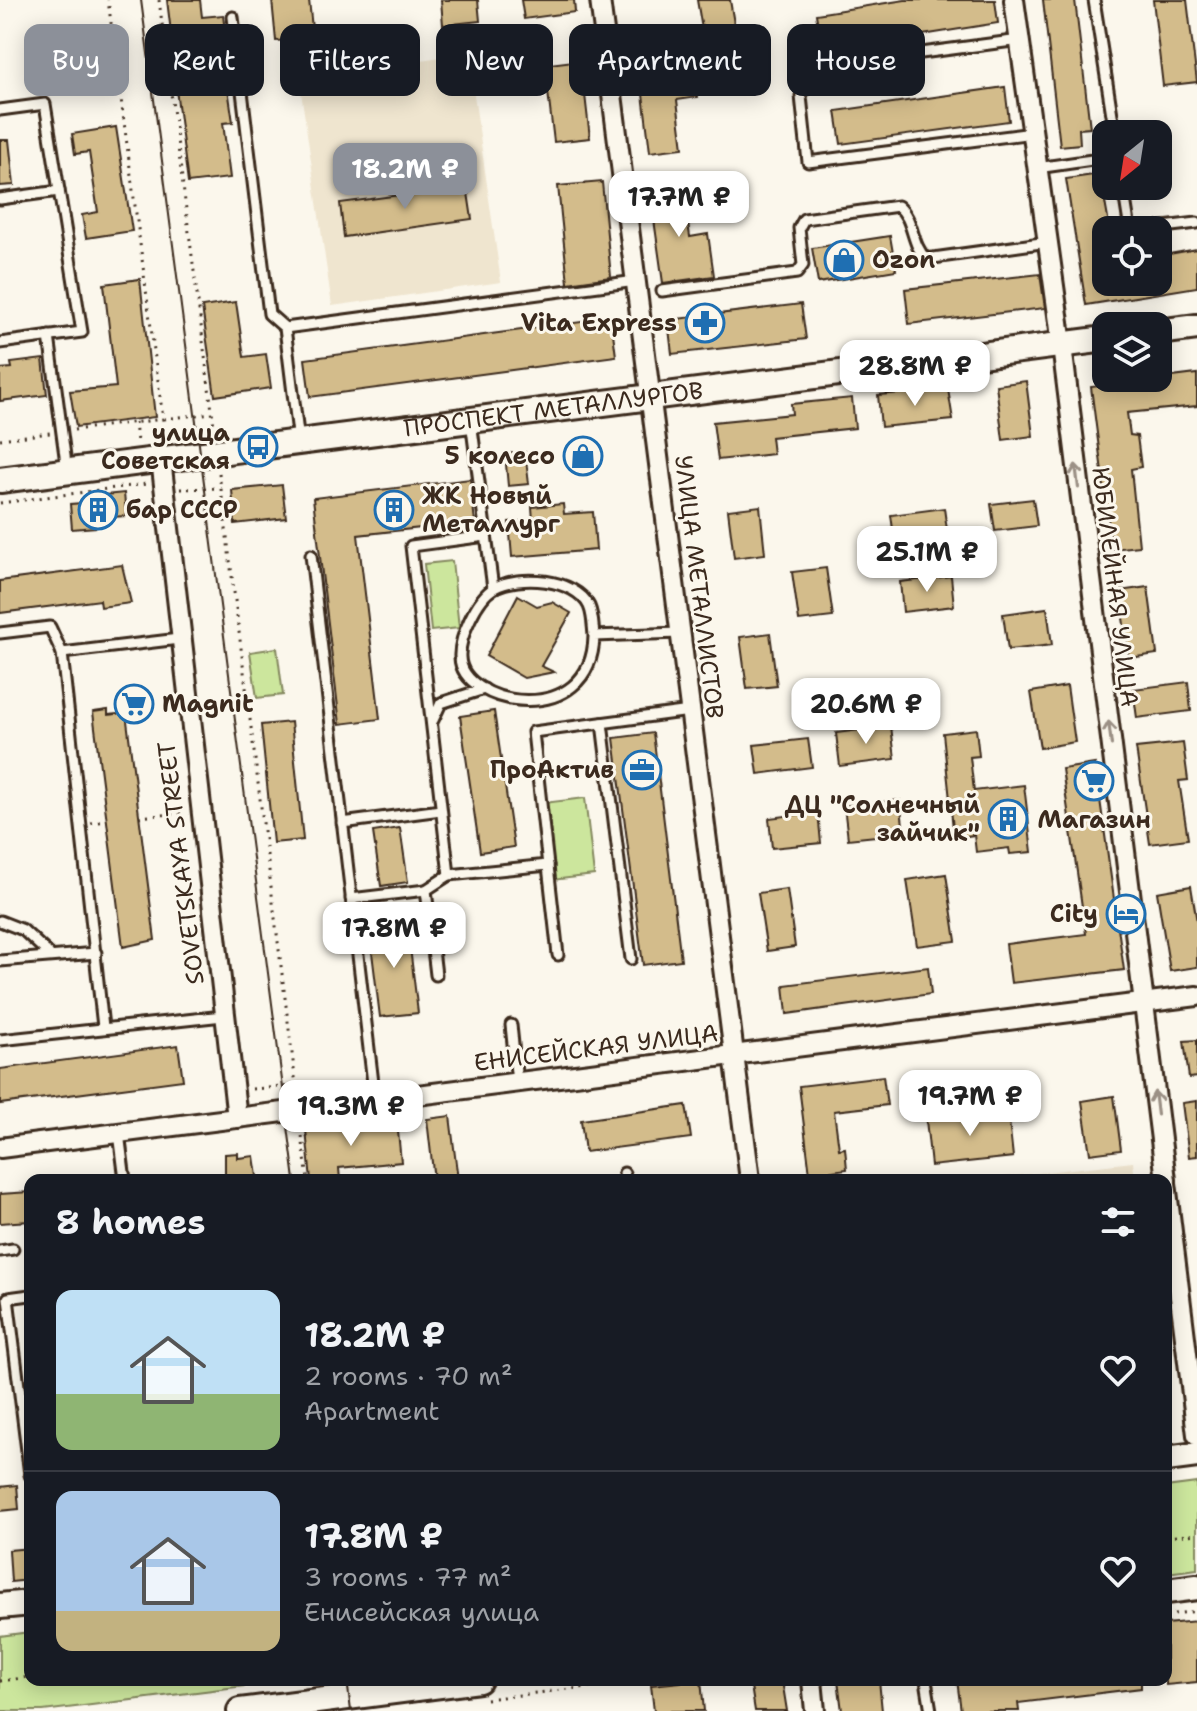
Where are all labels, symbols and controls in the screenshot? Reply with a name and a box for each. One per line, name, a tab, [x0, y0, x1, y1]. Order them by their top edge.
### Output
chip: Buy	[24, 24, 129, 96]
chip: Rent	[145, 24, 264, 96]
chip: Filters	[280, 24, 420, 96]
chip: New	[436, 24, 553, 96]
chip: Apartment	[569, 24, 771, 96]
chip: House	[787, 24, 925, 96]
north arrow	[1092, 120, 1172, 200]
map controls	[1092, 120, 1172, 392]
pin: 18.2M ₽	[331, 143, 479, 211]
text: 18.2M ₽	[351, 151, 459, 186]
pin: 17.7M ₽	[605, 171, 753, 239]
text: 17.7M ₽	[627, 179, 731, 214]
button: locate	[1092, 216, 1172, 296]
shop icon: Ozon	[823, 239, 865, 281]
place label: Ozon	[872, 244, 935, 276]
pharmacy icon: Vita Express	[684, 302, 726, 344]
place label: Vita Express	[521, 307, 677, 339]
button: layers	[1092, 312, 1172, 392]
pin: 28.8M ₽	[841, 340, 989, 408]
text: 28.8M ₽	[858, 348, 972, 383]
street label: ПРОСПЕКТ МЕТАЛЛУРГОВ	[402, 375, 705, 444]
place label: улица Советская	[101, 417, 231, 477]
bus stop icon: улица Советская	[237, 426, 279, 468]
shop icon: 5 колесо	[562, 435, 604, 477]
place label: 5 колесо	[445, 440, 555, 472]
street label: УЛИЦА МЕТАЛЛИСТОВ	[667, 453, 731, 721]
one-way arrow	[1069, 463, 1084, 489]
street label: ЮБИЛЕЙНАЯ УЛИЦА	[1084, 465, 1146, 709]
place label: ЖК Новый Металлург	[422, 480, 561, 540]
building icon: бар СССР	[77, 489, 119, 531]
building icon: ЖК Новый Металлург	[373, 489, 415, 531]
place label: бар СССР	[126, 494, 238, 526]
pin: 25.1M ₽	[853, 526, 1001, 594]
text: 25.1M ₽	[875, 534, 979, 569]
pin: 20.6M ₽	[792, 678, 940, 746]
supermarket icon: Magnit	[113, 683, 155, 725]
text: 20.6M ₽	[809, 686, 923, 721]
place label: Magnit	[162, 688, 254, 720]
one-way arrow	[1102, 721, 1117, 747]
street label: SOVETSKAYA STREET	[150, 739, 212, 986]
office icon: ПроАктив	[621, 749, 663, 791]
place label: ПроАктив	[490, 754, 614, 786]
supermarket icon: Магазин	[1073, 760, 1115, 802]
place label: ДЦ "Солнечный зайчик"	[785, 789, 980, 849]
building icon: ДЦ "Солнечный зайчик"	[987, 798, 1029, 840]
place label: Магазин	[1037, 804, 1151, 836]
hotel icon: City	[1105, 893, 1147, 935]
place label: City	[1050, 898, 1098, 930]
pin: 17.8M ₽	[320, 902, 468, 970]
text: 17.8M ₽	[341, 910, 447, 945]
street label: ЕНИСЕЙСКАЯ УЛИЦА	[472, 1017, 720, 1079]
pin: 19.7M ₽	[896, 1070, 1044, 1138]
text: 19.7M ₽	[917, 1078, 1023, 1113]
pin: 19.3M ₽	[277, 1080, 425, 1148]
text: 19.3M ₽	[297, 1088, 405, 1123]
one-way arrow	[1148, 1090, 1163, 1116]
text: 8 homes	[56, 1199, 205, 1245]
icon: filters	[1096, 1200, 1140, 1244]
text: 18.2M ₽	[304, 1312, 446, 1358]
icon: home	[120, 1322, 216, 1418]
icon: heart	[1096, 1348, 1140, 1392]
text: 2 rooms · 70 m²	[304, 1358, 513, 1393]
text: Apartment	[304, 1393, 440, 1428]
text: 17.8M ₽	[304, 1513, 443, 1559]
icon: home	[120, 1523, 216, 1619]
icon: heart	[1096, 1549, 1140, 1593]
text: 3 rooms · 77 m²	[304, 1559, 512, 1594]
text: Енисейская улица	[304, 1594, 539, 1629]

